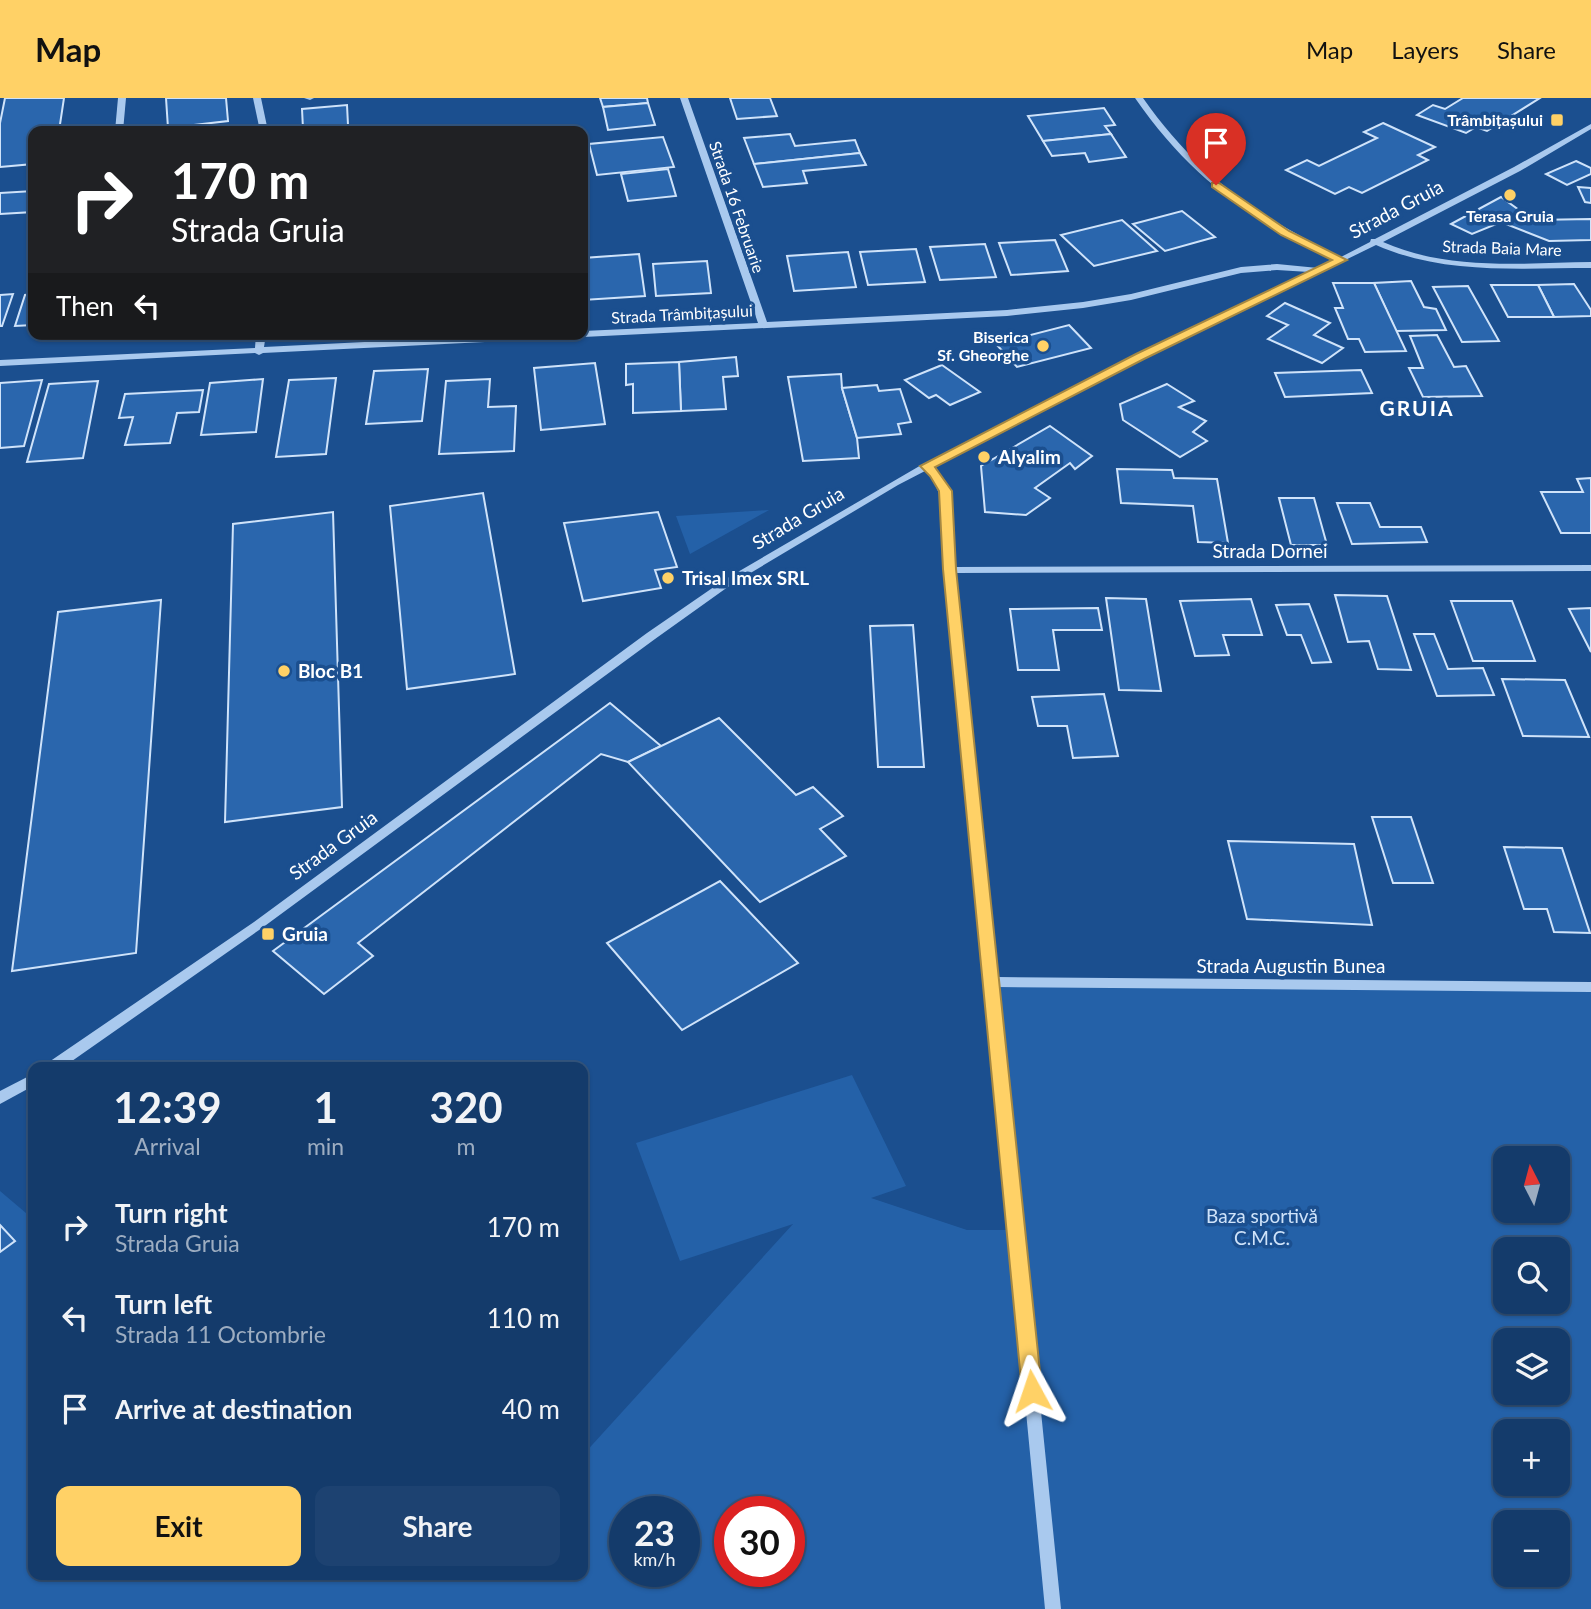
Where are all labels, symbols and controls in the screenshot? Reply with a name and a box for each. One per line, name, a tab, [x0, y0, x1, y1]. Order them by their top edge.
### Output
text: Map	[35, 29, 101, 69]
text: Map	[1306, 35, 1353, 64]
text: Layers	[1391, 35, 1459, 64]
text: Share	[1497, 35, 1556, 64]
place label: Trâmbițașului	[1447, 110, 1543, 129]
marker: Trâmbițașului	[1549, 112, 1565, 128]
pin	[1186, 113, 1246, 185]
icon: arrive	[1197, 124, 1235, 162]
street label: Strada 16 Februarie	[706, 139, 769, 275]
text: 170 m	[171, 151, 309, 209]
icon: right	[56, 154, 147, 245]
street label: Strada Gruia	[1345, 174, 1447, 243]
marker: Terasa Gruia	[1502, 187, 1518, 203]
place label: Terasa Gruia	[1466, 206, 1554, 225]
text: Strada Gruia	[171, 210, 345, 249]
street label: Strada Baia Mare	[1442, 236, 1562, 259]
icon: left	[128, 287, 166, 325]
text: Then	[56, 290, 114, 322]
street label: Strada Trâmbițașului	[611, 300, 753, 327]
place label: Biserica Sf. Gheorghe	[937, 327, 1029, 364]
marker: Biserica Sf. Gheorghe	[1035, 338, 1051, 354]
district label: GRUIA	[1379, 395, 1455, 420]
place label: Alyalim	[997, 445, 1061, 468]
marker: Alyalim	[976, 449, 992, 465]
street label: Strada Gruia	[748, 481, 848, 554]
street label: Strada Dornei	[1212, 539, 1328, 562]
place label: Trisal Imex SRL	[682, 566, 809, 589]
marker: Trisal Imex SRL	[660, 570, 676, 586]
place label: Bloc B1	[298, 659, 363, 682]
marker: Bloc B1	[276, 663, 292, 679]
street label: Strada Gruia	[284, 805, 381, 884]
place label: Gruia	[282, 922, 328, 945]
marker: Gruia	[260, 926, 276, 942]
street label: Strada Augustin Bunea	[1196, 954, 1386, 977]
text: 12:39	[113, 1082, 222, 1132]
text: 1	[313, 1082, 338, 1132]
text: 320	[430, 1082, 503, 1132]
text: Arrival	[134, 1132, 201, 1160]
text: min	[307, 1132, 344, 1160]
text: m	[457, 1132, 476, 1160]
north arrow	[1493, 1146, 1570, 1223]
map controls	[1493, 1146, 1570, 1587]
text: Turn right	[115, 1197, 228, 1229]
park label: Baza sportivă C.M.C.	[1206, 1204, 1318, 1249]
icon: right	[56, 1208, 94, 1246]
text: 170 m	[487, 1211, 560, 1243]
text: Strada Gruia	[115, 1229, 240, 1257]
button: search	[1493, 1237, 1570, 1314]
text: Turn left	[115, 1288, 212, 1320]
icon: left	[56, 1299, 94, 1337]
text: 110 m	[487, 1302, 560, 1334]
text: Strada 11 Octombrie	[115, 1320, 326, 1348]
button: layers	[1493, 1328, 1570, 1405]
position arrow	[995, 1354, 1069, 1428]
icon: arrive	[56, 1390, 94, 1428]
text: Arrive at destination	[115, 1393, 352, 1425]
text: 40 m	[502, 1393, 560, 1425]
button: +	[1493, 1419, 1570, 1496]
button: Exit	[56, 1486, 301, 1566]
button: Share	[315, 1486, 560, 1566]
speed limit sign: 30	[714, 1496, 805, 1587]
button: −	[1493, 1510, 1570, 1587]
text: 23	[634, 1511, 675, 1553]
text: km/h	[633, 1548, 676, 1570]

